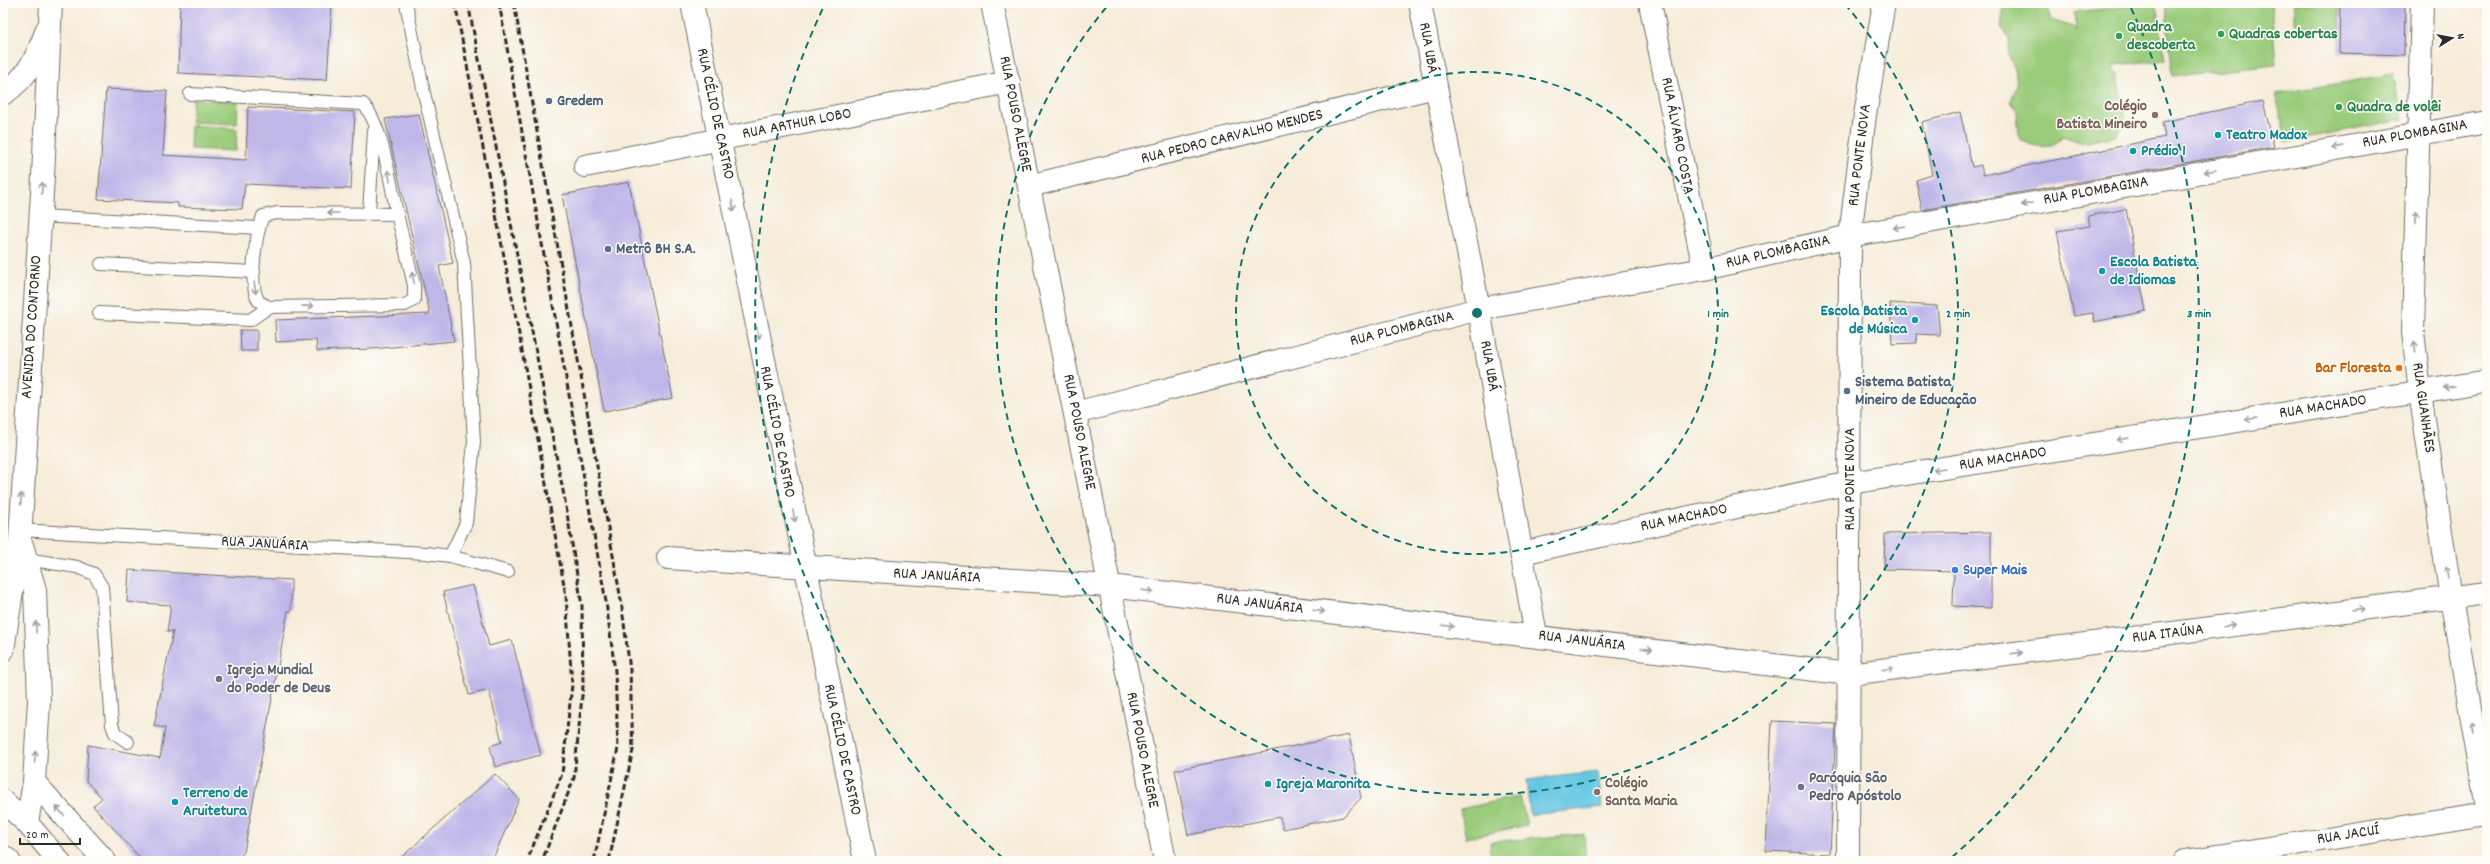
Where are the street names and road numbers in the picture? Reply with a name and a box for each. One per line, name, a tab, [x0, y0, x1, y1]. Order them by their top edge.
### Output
street label: RUA UBÁ	[1412, 21, 1444, 75]
street label: RUA CÉLIO DE CASTRO	[690, 46, 740, 182]
street label: RUA POUSO ALEGRE	[992, 54, 1038, 175]
street label: RUA ÁLVARO COSTA	[1654, 75, 1700, 197]
street label: RUA ARTHUR LOBO	[740, 102, 854, 146]
street label: RUA PONTE NOVA	[1842, 102, 1878, 208]
street label: RUA PEDRO CARVALHO MENDES	[1139, 103, 1325, 171]
street label: RUA PLOMBAGINA	[2361, 113, 2470, 155]
street label: RUA PLOMBAGINA	[2042, 170, 2151, 212]
street label: RUA PLOMBAGINA	[1724, 229, 1833, 275]
street label: AVENIDA DO CONTORNO	[16, 254, 48, 400]
street label: RUA PLOMBAGINA	[1348, 305, 1457, 353]
street label: RUA UBÁ	[1473, 339, 1505, 393]
street label: RUA GUANHÃES	[2405, 361, 2441, 455]
street label: RUA CÉLIO DE CASTRO	[753, 364, 801, 500]
street label: RUA POUSO ALEGRE	[1056, 372, 1102, 493]
street label: RUA MACHADO	[2278, 389, 2368, 425]
street label: RUA PONTE NOVA	[1839, 427, 1862, 531]
street label: RUA MACHADO	[1958, 441, 2048, 477]
street label: RUA MACHADO	[1638, 498, 1730, 538]
street label: RUA JANUÁRIA	[221, 530, 310, 558]
street label: RUA JANUÁRIA	[893, 562, 982, 590]
street label: RUA JANUÁRIA	[1215, 587, 1305, 621]
street label: RUA ITAÚNA	[2131, 618, 2205, 650]
street label: RUA JANUÁRIA	[1537, 624, 1627, 658]
street label: RUA CÉLIO DE CASTRO	[817, 682, 867, 818]
street label: RUA POUSO ALEGRE	[1119, 690, 1165, 811]
street label: RUA JACUÍ	[2315, 819, 2381, 851]

